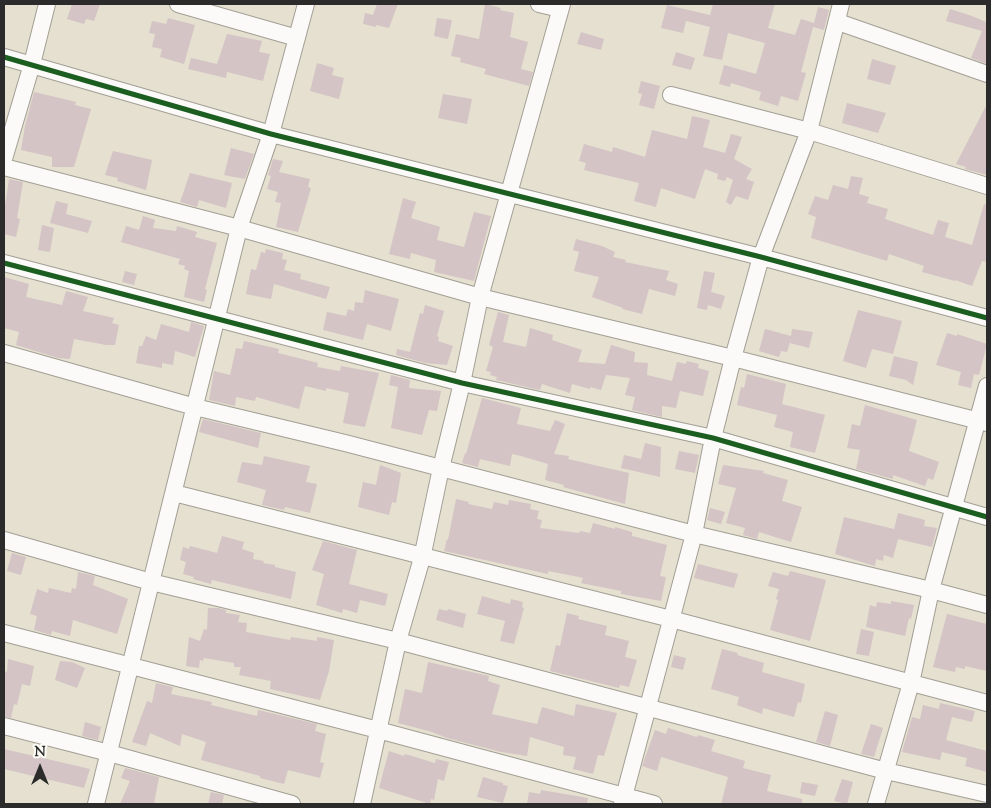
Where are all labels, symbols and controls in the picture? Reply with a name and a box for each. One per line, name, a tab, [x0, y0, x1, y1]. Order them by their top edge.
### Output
north arrow	[15, 743, 65, 793]
text: N	[34, 743, 46, 763]

